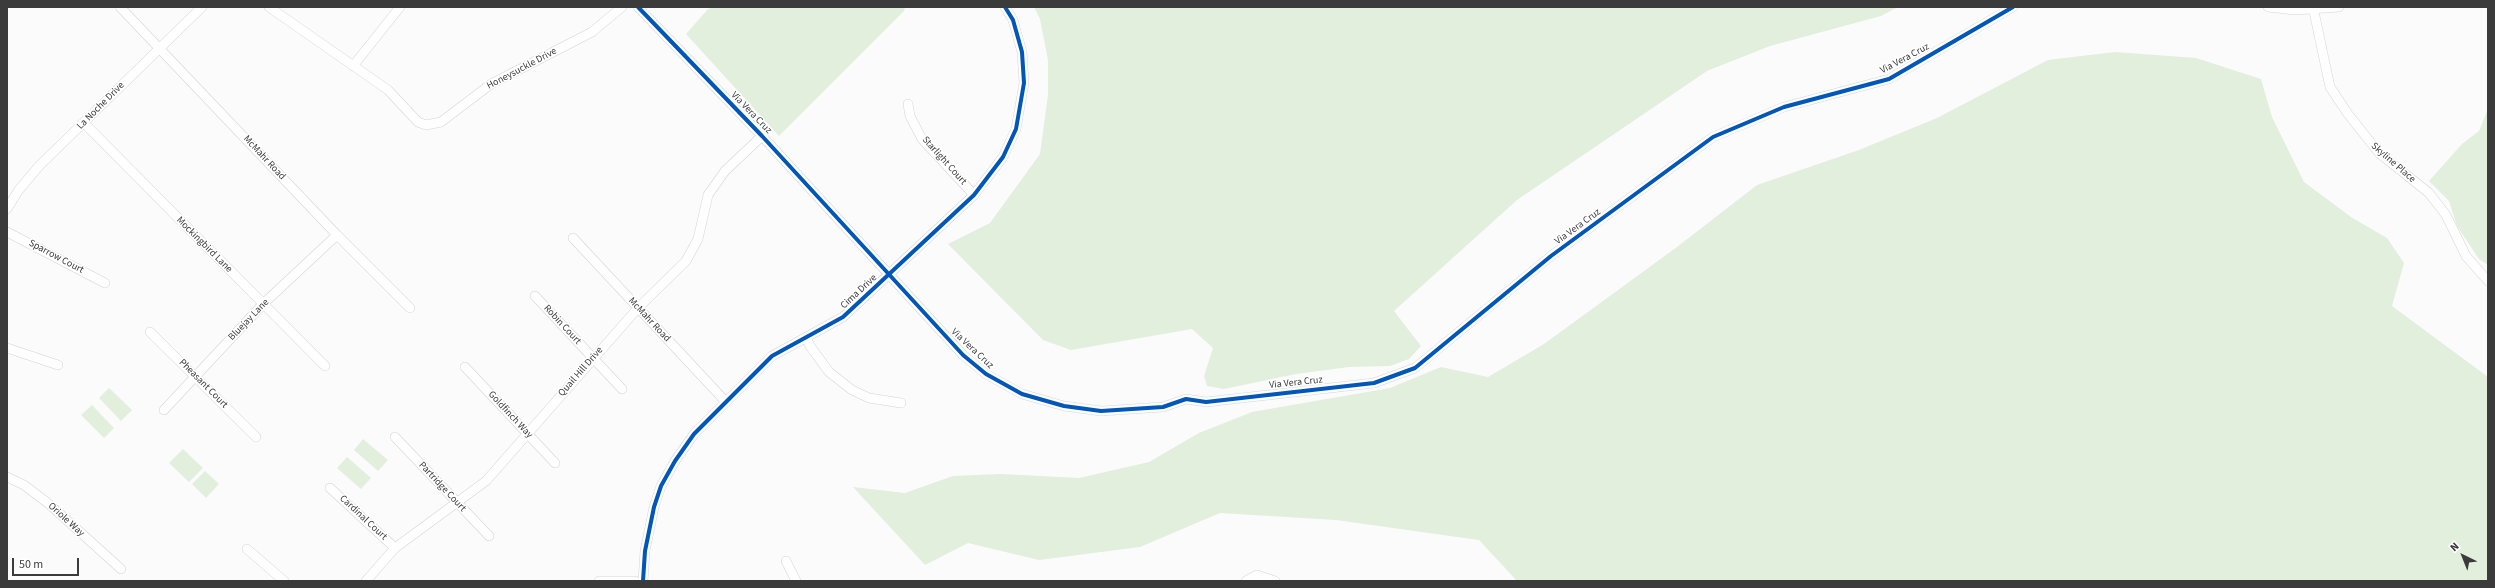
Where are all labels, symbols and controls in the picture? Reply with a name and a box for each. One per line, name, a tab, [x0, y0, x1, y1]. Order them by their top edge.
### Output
street label: Via Vera Cruz	[1878, 41, 1932, 77]
street label: Honeysuckle Drive	[485, 46, 559, 92]
street label: La Noche Drive	[75, 80, 127, 132]
street label: Via Vera Cruz	[728, 89, 774, 137]
street label: McMahr Road	[240, 133, 288, 183]
street label: Starlight Court	[919, 134, 969, 188]
street label: Skyline Place	[2368, 140, 2418, 186]
street label: Via Vera Cruz	[1553, 206, 1603, 248]
street label: Mockingbird Lane	[173, 214, 235, 276]
street label: Sparrow Court	[26, 237, 86, 277]
street label: Cima Drive	[838, 272, 880, 312]
street label: McMahr Road	[625, 295, 673, 345]
street label: Bluejay Lane	[226, 297, 272, 343]
street label: Robin Court	[541, 303, 583, 347]
street label: Via Vera Cruz	[948, 326, 996, 372]
street label: Quail Hill Drive	[556, 345, 606, 399]
street label: Pheasant Court	[176, 357, 230, 411]
street label: Via Vera Cruz	[1269, 374, 1323, 392]
street label: Goldfinch Way	[485, 389, 535, 441]
street label: Partridge Court	[416, 460, 468, 514]
street label: Cardinal Court	[337, 493, 389, 543]
street label: Oriole Way	[45, 501, 87, 539]
north arrow	[2443, 536, 2483, 576]
text: N	[2447, 539, 2462, 555]
scale bar	[14, 550, 81, 576]
text: 50 m	[19, 556, 43, 573]

